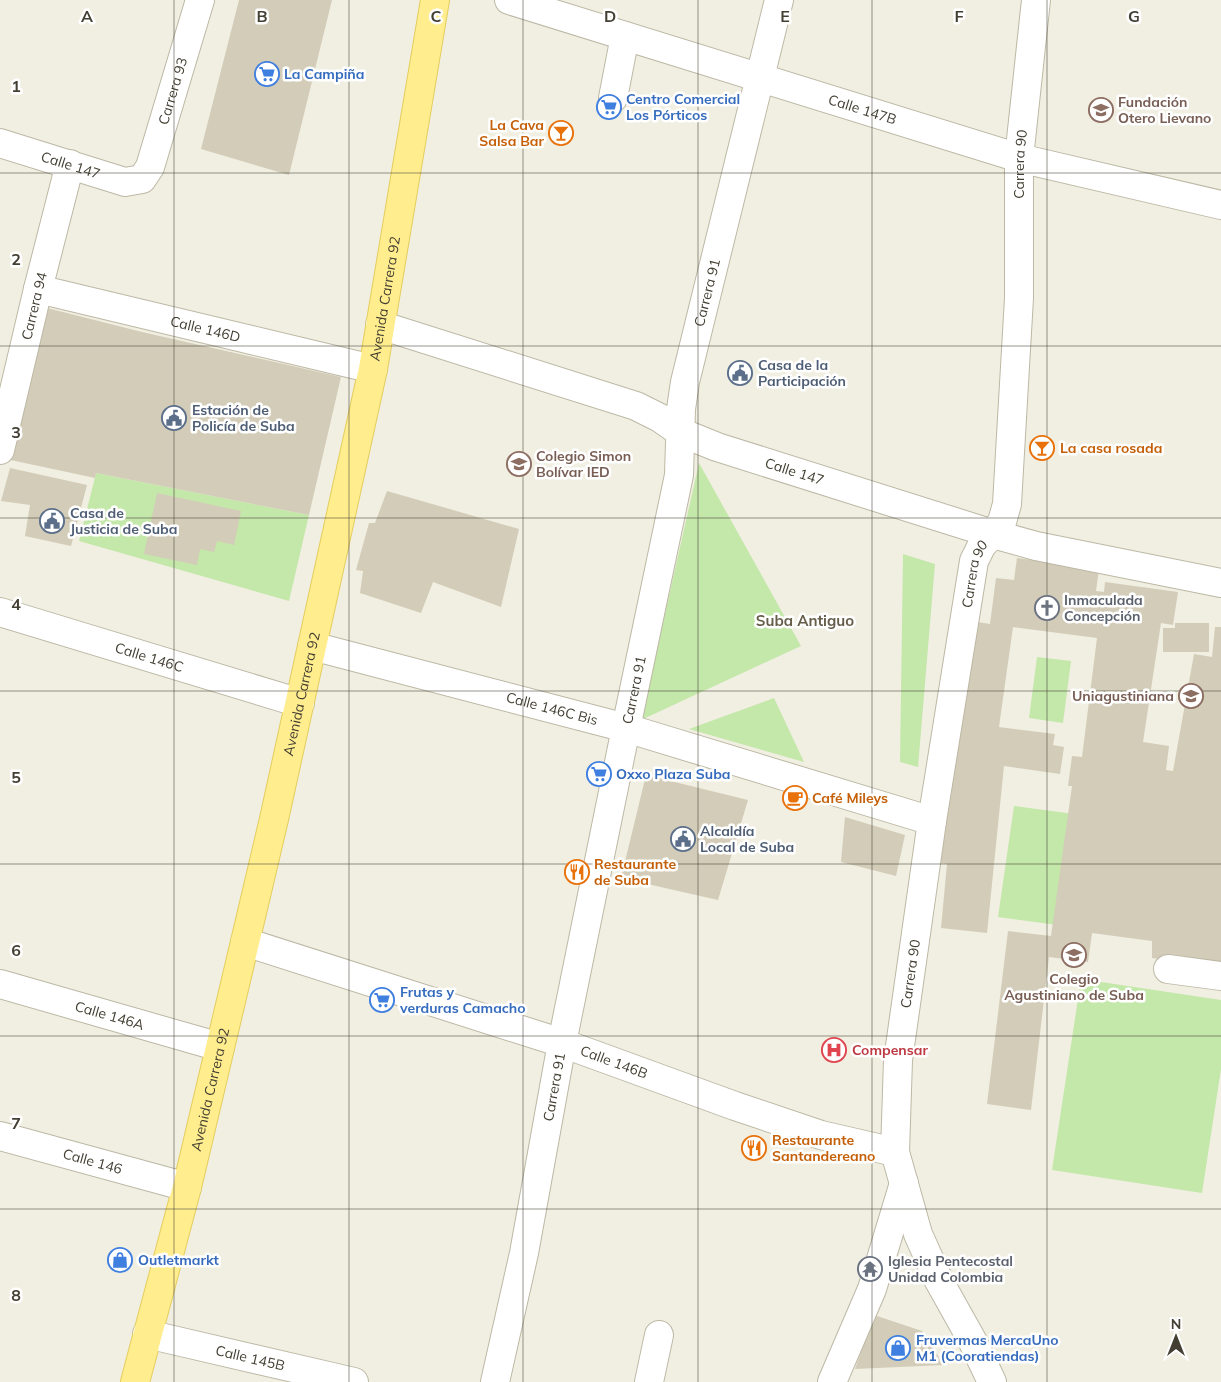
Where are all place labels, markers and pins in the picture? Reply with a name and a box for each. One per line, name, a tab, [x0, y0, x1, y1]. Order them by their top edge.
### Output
supermarket icon: La Campiña	[254, 61, 280, 87]
place label: La Campiña	[284, 65, 364, 83]
place label: Centro Comercial Los Pórticos	[626, 90, 740, 124]
place label: Fundación Otero Lievano	[1118, 93, 1211, 127]
supermarket icon: Centro Comercial Los Pórticos	[596, 94, 622, 120]
school or university icon: Fundación Otero Lievano	[1088, 97, 1114, 123]
place label: La Cava Salsa Bar	[479, 116, 544, 150]
bar icon: La Cava Salsa Bar	[548, 120, 574, 146]
place label: Casa de la Participación	[758, 356, 846, 390]
public building icon: Casa de la Participación	[727, 360, 753, 386]
place label: Estación de Policía de Suba	[192, 401, 295, 435]
public building icon: Estación de Policía de Suba	[161, 405, 187, 431]
bar icon: La casa rosada	[1029, 435, 1055, 461]
place label: La casa rosada	[1060, 439, 1162, 457]
place label: Colegio Simon Bolívar IED	[536, 447, 631, 481]
school or university icon: Colegio Simon Bolívar IED	[506, 451, 532, 477]
place label: Casa de Justicia de Suba	[70, 504, 177, 538]
public building icon: Casa de Justicia de Suba	[39, 508, 65, 534]
place label: Inmaculada Concepción	[1064, 591, 1143, 625]
church icon: Inmaculada Concepción	[1034, 595, 1060, 621]
school or university icon: Uniagustiniana	[1178, 683, 1204, 709]
place label: Uniagustiniana	[1072, 687, 1174, 705]
supermarket icon: Oxxo Plaza Suba	[586, 761, 612, 787]
place label: Oxxo Plaza Suba	[616, 765, 731, 783]
cafe icon: Café Mileys	[782, 785, 808, 811]
place label: Café Mileys	[812, 789, 888, 807]
place label: Alcaldía Local de Suba	[700, 822, 794, 856]
public building icon: Alcaldía Local de Suba	[670, 826, 696, 852]
place label: Restaurante de Suba	[594, 855, 676, 889]
restaurant icon: Restaurante de Suba	[564, 859, 590, 885]
school or university icon: Colegio Agustiniano de Suba	[1061, 942, 1087, 968]
place label: Colegio Agustiniano de Suba	[1004, 970, 1144, 1004]
place label: Frutas y verduras Camacho	[399, 983, 526, 1017]
supermarket icon: Frutas y verduras Camacho	[369, 987, 395, 1013]
hospital icon: Compensar	[821, 1037, 847, 1063]
place label: Compensar	[852, 1041, 928, 1059]
place label: Restaurante Santandereano	[772, 1131, 875, 1165]
restaurant icon: Restaurante Santandereano	[741, 1135, 767, 1161]
shop icon: Outletmarkt	[107, 1247, 133, 1273]
place label: Outletmarkt	[138, 1251, 220, 1269]
place label: Iglesia Pentecostal Unidad Colombia	[888, 1252, 1013, 1286]
temple icon: Iglesia Pentecostal Unidad Colombia	[857, 1256, 883, 1282]
place label: Fruvermas MercaUno M1 (Cooratiendas)	[916, 1331, 1059, 1365]
shop icon: Fruvermas MercaUno M1 (Cooratiendas)	[885, 1335, 911, 1361]

